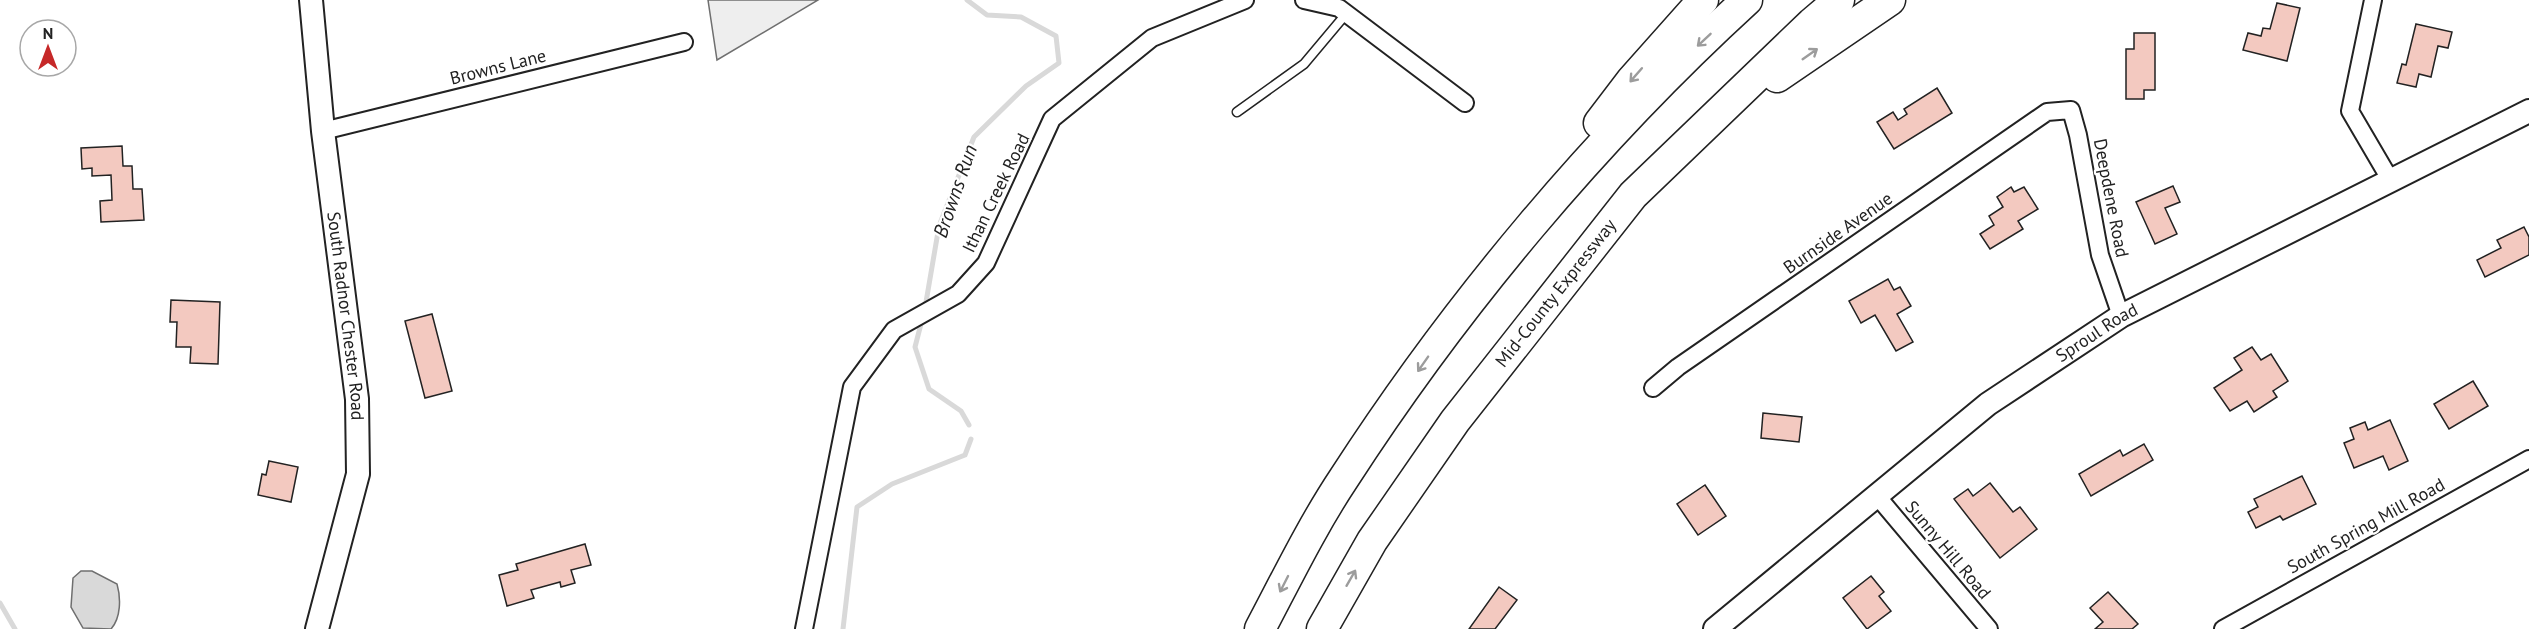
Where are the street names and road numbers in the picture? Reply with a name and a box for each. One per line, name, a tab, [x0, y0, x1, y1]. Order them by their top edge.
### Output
street label: Browns Lane	[447, 43, 548, 90]
street label: Ithan Creek Road	[957, 129, 1034, 256]
street label: Deepdene Road	[2089, 137, 2134, 259]
street label: Burnside Avenue	[1779, 187, 1897, 279]
street label: South Radnor Chester Road	[322, 210, 369, 421]
street label: Mid-County Expressway	[1490, 213, 1621, 372]
street label: Sproul Road	[2051, 298, 2141, 367]
street label: South Spring Mill Road	[2283, 473, 2449, 578]
street label: Sunny Hill Road	[1900, 496, 1996, 604]

